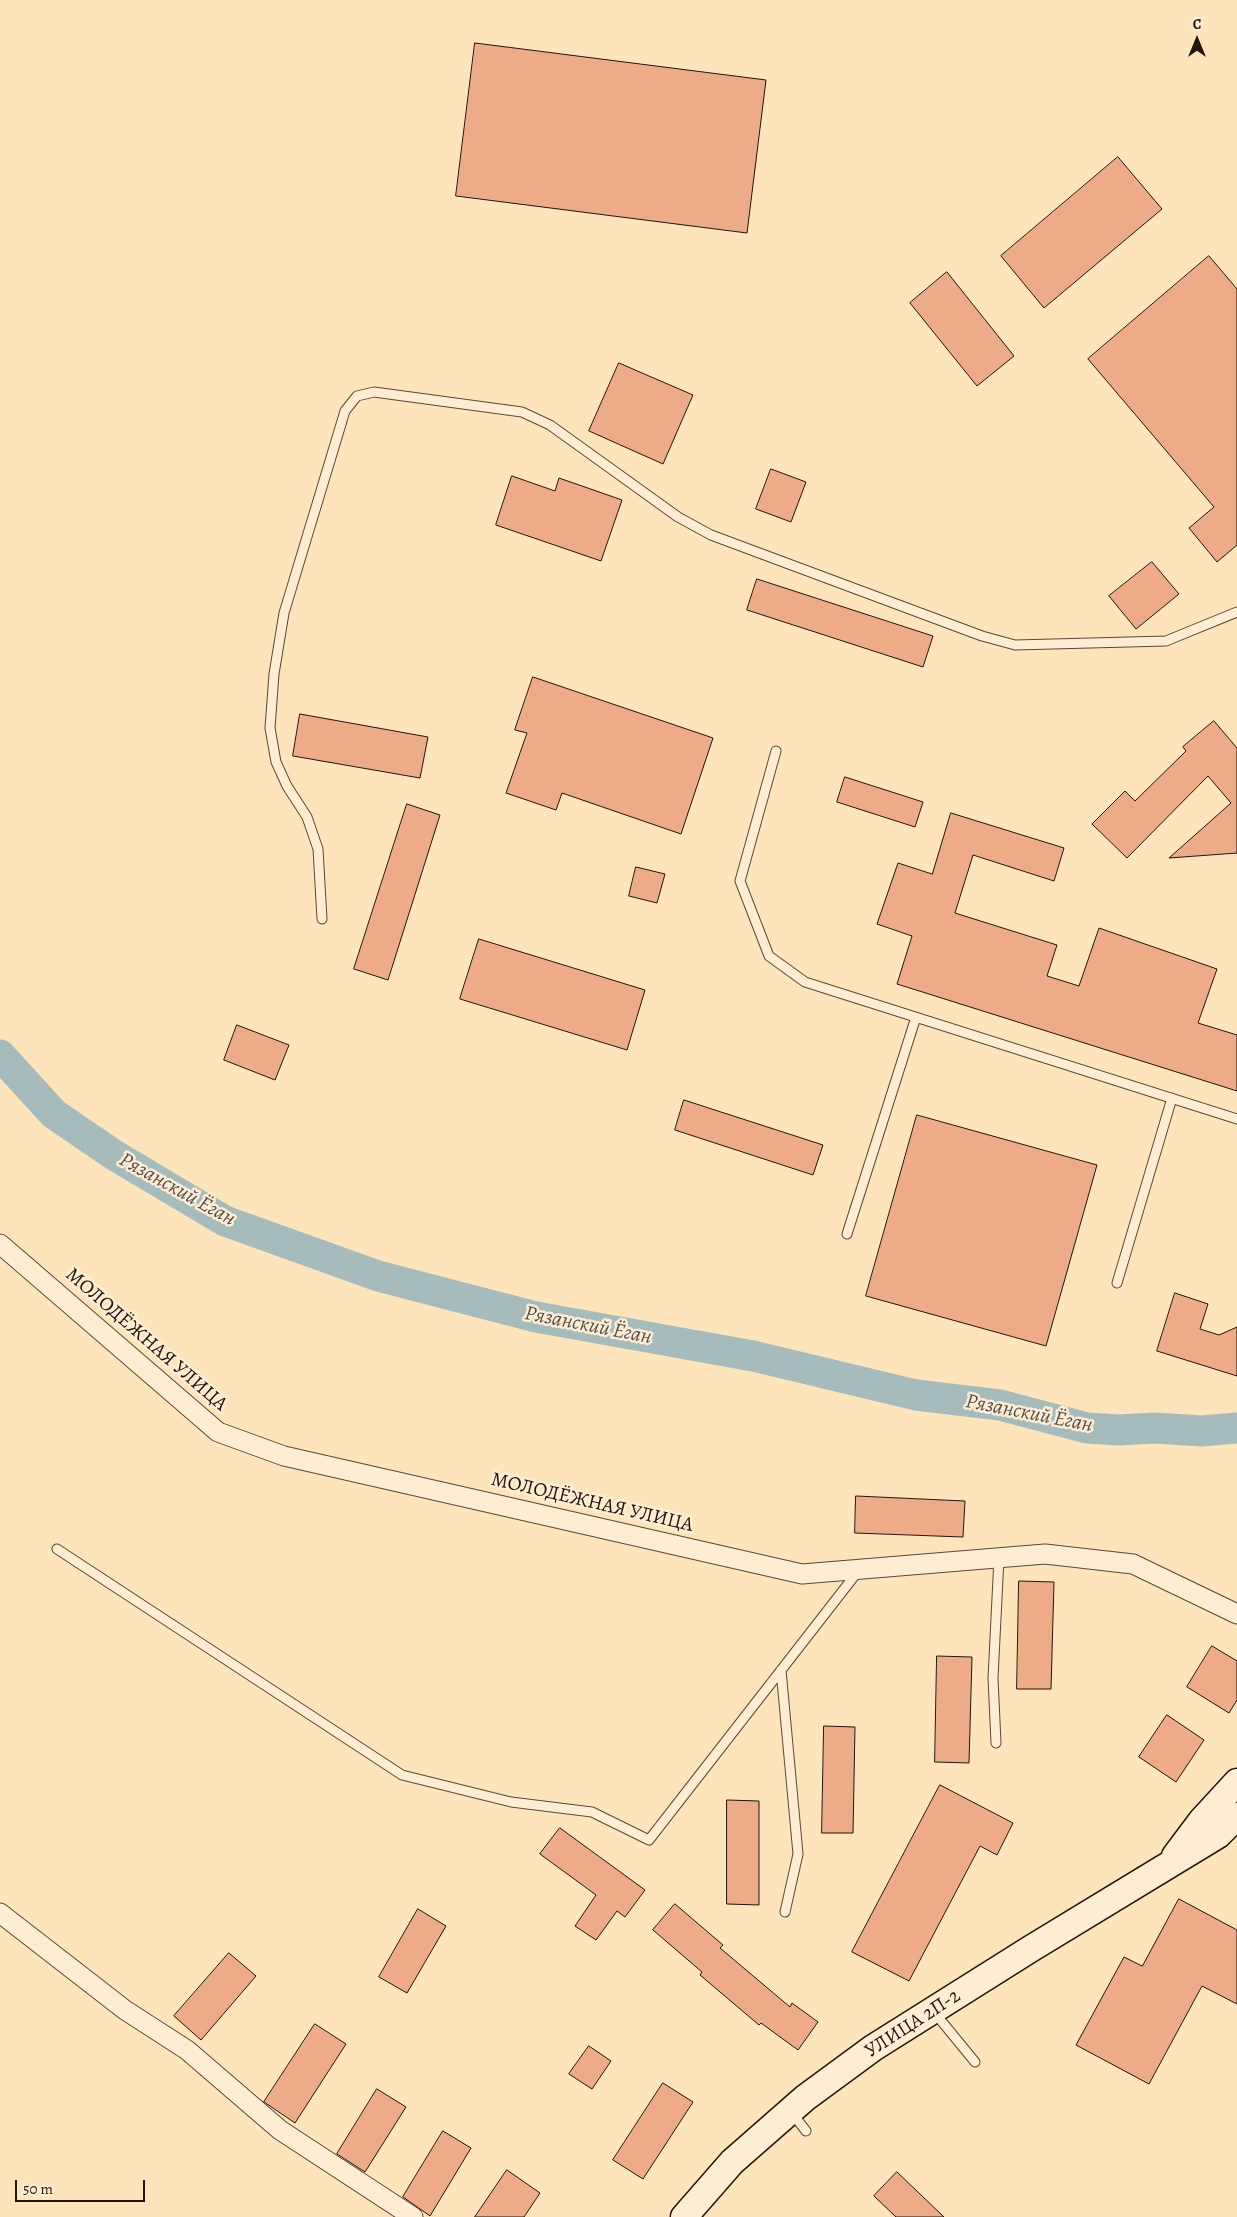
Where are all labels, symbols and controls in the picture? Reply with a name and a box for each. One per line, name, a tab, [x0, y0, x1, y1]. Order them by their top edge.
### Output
north arrow	[1172, 15, 1222, 65]
text: С	[1193, 15, 1201, 34]
water label: Рязанский Ёган	[114, 1148, 240, 1232]
street label: МОЛОДЁЖНАЯ УЛИЦА	[60, 1263, 232, 1417]
water label: Рязанский Ёган	[522, 1301, 654, 1351]
water label: Рязанский Ёган	[963, 1389, 1095, 1439]
street label: МОЛОДЁЖНАЯ УЛИЦА	[489, 1468, 695, 1538]
street label: УЛИЦА 2П-2	[861, 1984, 965, 2064]
scale bar	[18, 2170, 148, 2202]
text: 50 m	[23, 2179, 53, 2199]

